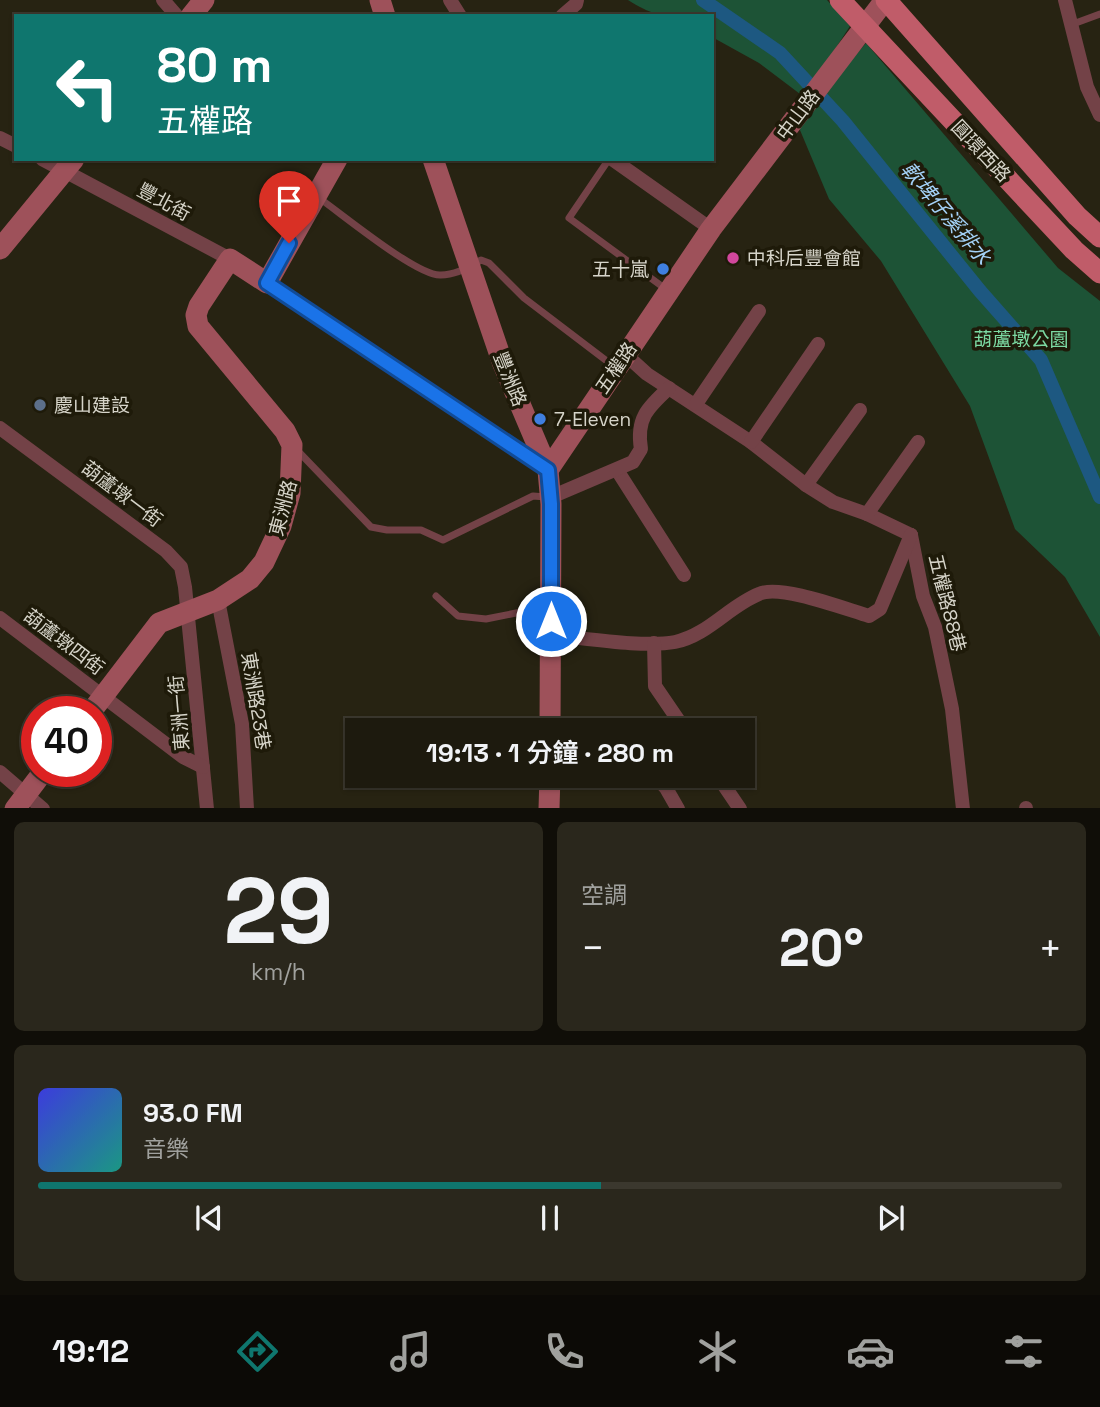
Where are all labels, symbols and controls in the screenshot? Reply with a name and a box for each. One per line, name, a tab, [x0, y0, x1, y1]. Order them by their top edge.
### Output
text: 80 m	[157, 34, 272, 96]
icon: left	[42, 42, 133, 133]
street label: 中山路	[771, 85, 825, 145]
text: 五權路	[157, 101, 253, 141]
street label: 圓環西路	[946, 115, 1016, 187]
water label: 軟埤仔溪排水	[895, 156, 997, 271]
pin	[259, 171, 319, 243]
street label: 豐北街	[133, 178, 195, 226]
icon: arrive	[270, 182, 308, 220]
place label: 中科后豐會館	[747, 246, 861, 271]
marker: 中科后豐會館	[725, 250, 741, 266]
place label: 五十嵐	[592, 257, 649, 282]
marker: 五十嵐	[655, 261, 671, 277]
park label: 葫蘆墩公園	[973, 327, 1069, 352]
street label: 五權路	[590, 337, 642, 399]
street label: 豐洲路	[488, 348, 532, 410]
place label: 慶山建設	[54, 393, 130, 418]
marker: 慶山建設	[32, 397, 48, 413]
place label: 7-Eleven	[554, 407, 631, 432]
marker: 7-Eleven	[532, 411, 548, 427]
street label: 葫蘆墩一街	[77, 455, 167, 533]
street label: 東洲路	[264, 477, 302, 539]
street label: 五權路88巷	[923, 552, 971, 654]
position arrow	[514, 584, 588, 658]
street label: 葫蘆墩四街	[19, 603, 109, 681]
street label: 東洲路23巷	[236, 650, 276, 752]
street label: 東洲一街	[163, 674, 195, 752]
speed limit sign: 40	[21, 696, 112, 787]
text: 19:13 · 1 分鐘 · 280 m	[426, 736, 674, 770]
text: 29	[224, 853, 333, 970]
text: 空調	[581, 880, 627, 910]
text: 20°	[779, 915, 864, 981]
text: −	[581, 924, 605, 972]
text: +	[1038, 924, 1062, 972]
text: km/h	[251, 957, 306, 987]
text: 93.0 FM	[143, 1096, 243, 1130]
text: 音樂	[143, 1134, 189, 1164]
icon: previous	[190, 1199, 228, 1237]
icon: pause	[531, 1199, 569, 1237]
icon: next	[872, 1199, 910, 1237]
icon: directions	[233, 1327, 282, 1376]
icon: music	[386, 1327, 435, 1376]
icon: phone	[540, 1327, 589, 1376]
icon: climate	[693, 1327, 742, 1376]
icon: car	[846, 1327, 895, 1376]
icon: filters	[999, 1327, 1048, 1376]
text: 19:12	[52, 1331, 129, 1371]

